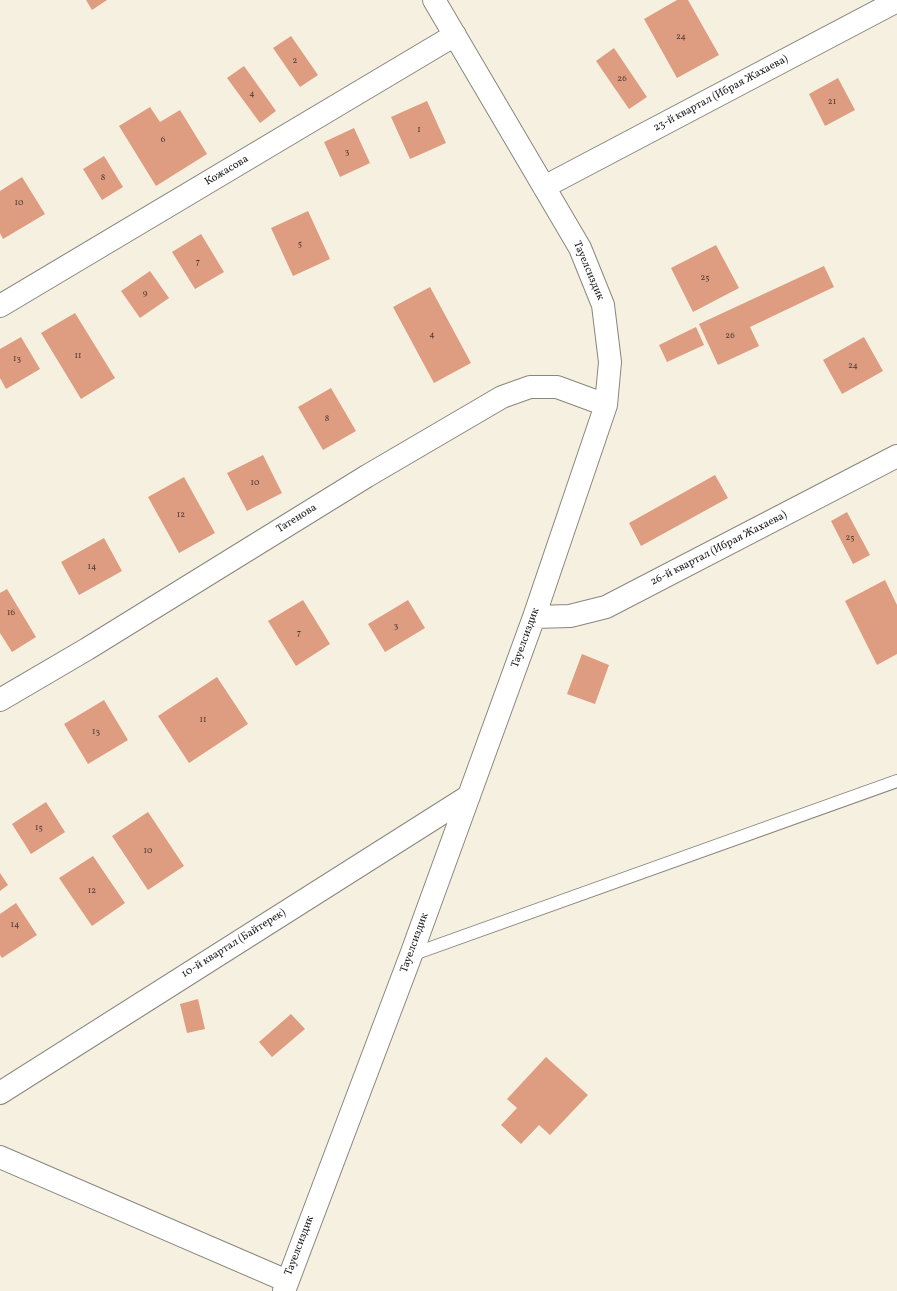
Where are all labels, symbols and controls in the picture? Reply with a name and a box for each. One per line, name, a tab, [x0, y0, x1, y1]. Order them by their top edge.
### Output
house number: 24	[676, 32, 686, 42]
street label: 23-й квартал (Ибрая Жахаева)	[651, 53, 791, 135]
house number: 2	[293, 56, 297, 66]
house number: 26	[617, 74, 627, 84]
house number: 4	[249, 89, 255, 99]
house number: 21	[828, 97, 836, 107]
house number: 1	[417, 125, 421, 135]
house number: 6	[161, 135, 165, 145]
house number: 3	[345, 147, 349, 157]
street label: Кожасова	[203, 153, 251, 189]
house number: 8	[101, 173, 105, 183]
house number: 10	[15, 198, 23, 208]
house number: 5	[298, 239, 302, 249]
street label: Тауелсиздик	[570, 239, 606, 303]
house number: 7	[196, 257, 200, 267]
house number: 25	[700, 273, 710, 283]
house number: 9	[143, 289, 147, 299]
house number: 4	[429, 330, 435, 340]
house number: 26	[725, 331, 735, 341]
house number: 11	[75, 351, 81, 361]
house number: 13	[13, 354, 21, 364]
house number: 24	[848, 361, 858, 371]
house number: 8	[325, 414, 329, 424]
house number: 10	[251, 478, 259, 488]
street label: Татенова	[274, 501, 320, 537]
street label: 26-й квартал (Ибрая Жахаева)	[649, 509, 789, 589]
house number: 12	[177, 510, 185, 520]
house number: 25	[845, 533, 855, 543]
house number: 14	[88, 562, 96, 572]
street label: Тауелсиздик	[509, 606, 543, 670]
house number: 16	[7, 608, 15, 618]
house number: 3	[394, 621, 398, 631]
house number: 7	[297, 628, 301, 638]
house number: 11	[200, 715, 206, 725]
house number: 13	[92, 727, 100, 737]
house number: 15	[35, 823, 43, 833]
house number: 10	[144, 846, 152, 856]
house number: 12	[88, 886, 96, 896]
street label: 10-й квартал (Байтерек)	[180, 907, 288, 981]
street label: Тауелсиздик	[398, 911, 432, 975]
house number: 14	[11, 920, 19, 930]
street label: Тауелсиздик	[283, 1214, 317, 1278]

